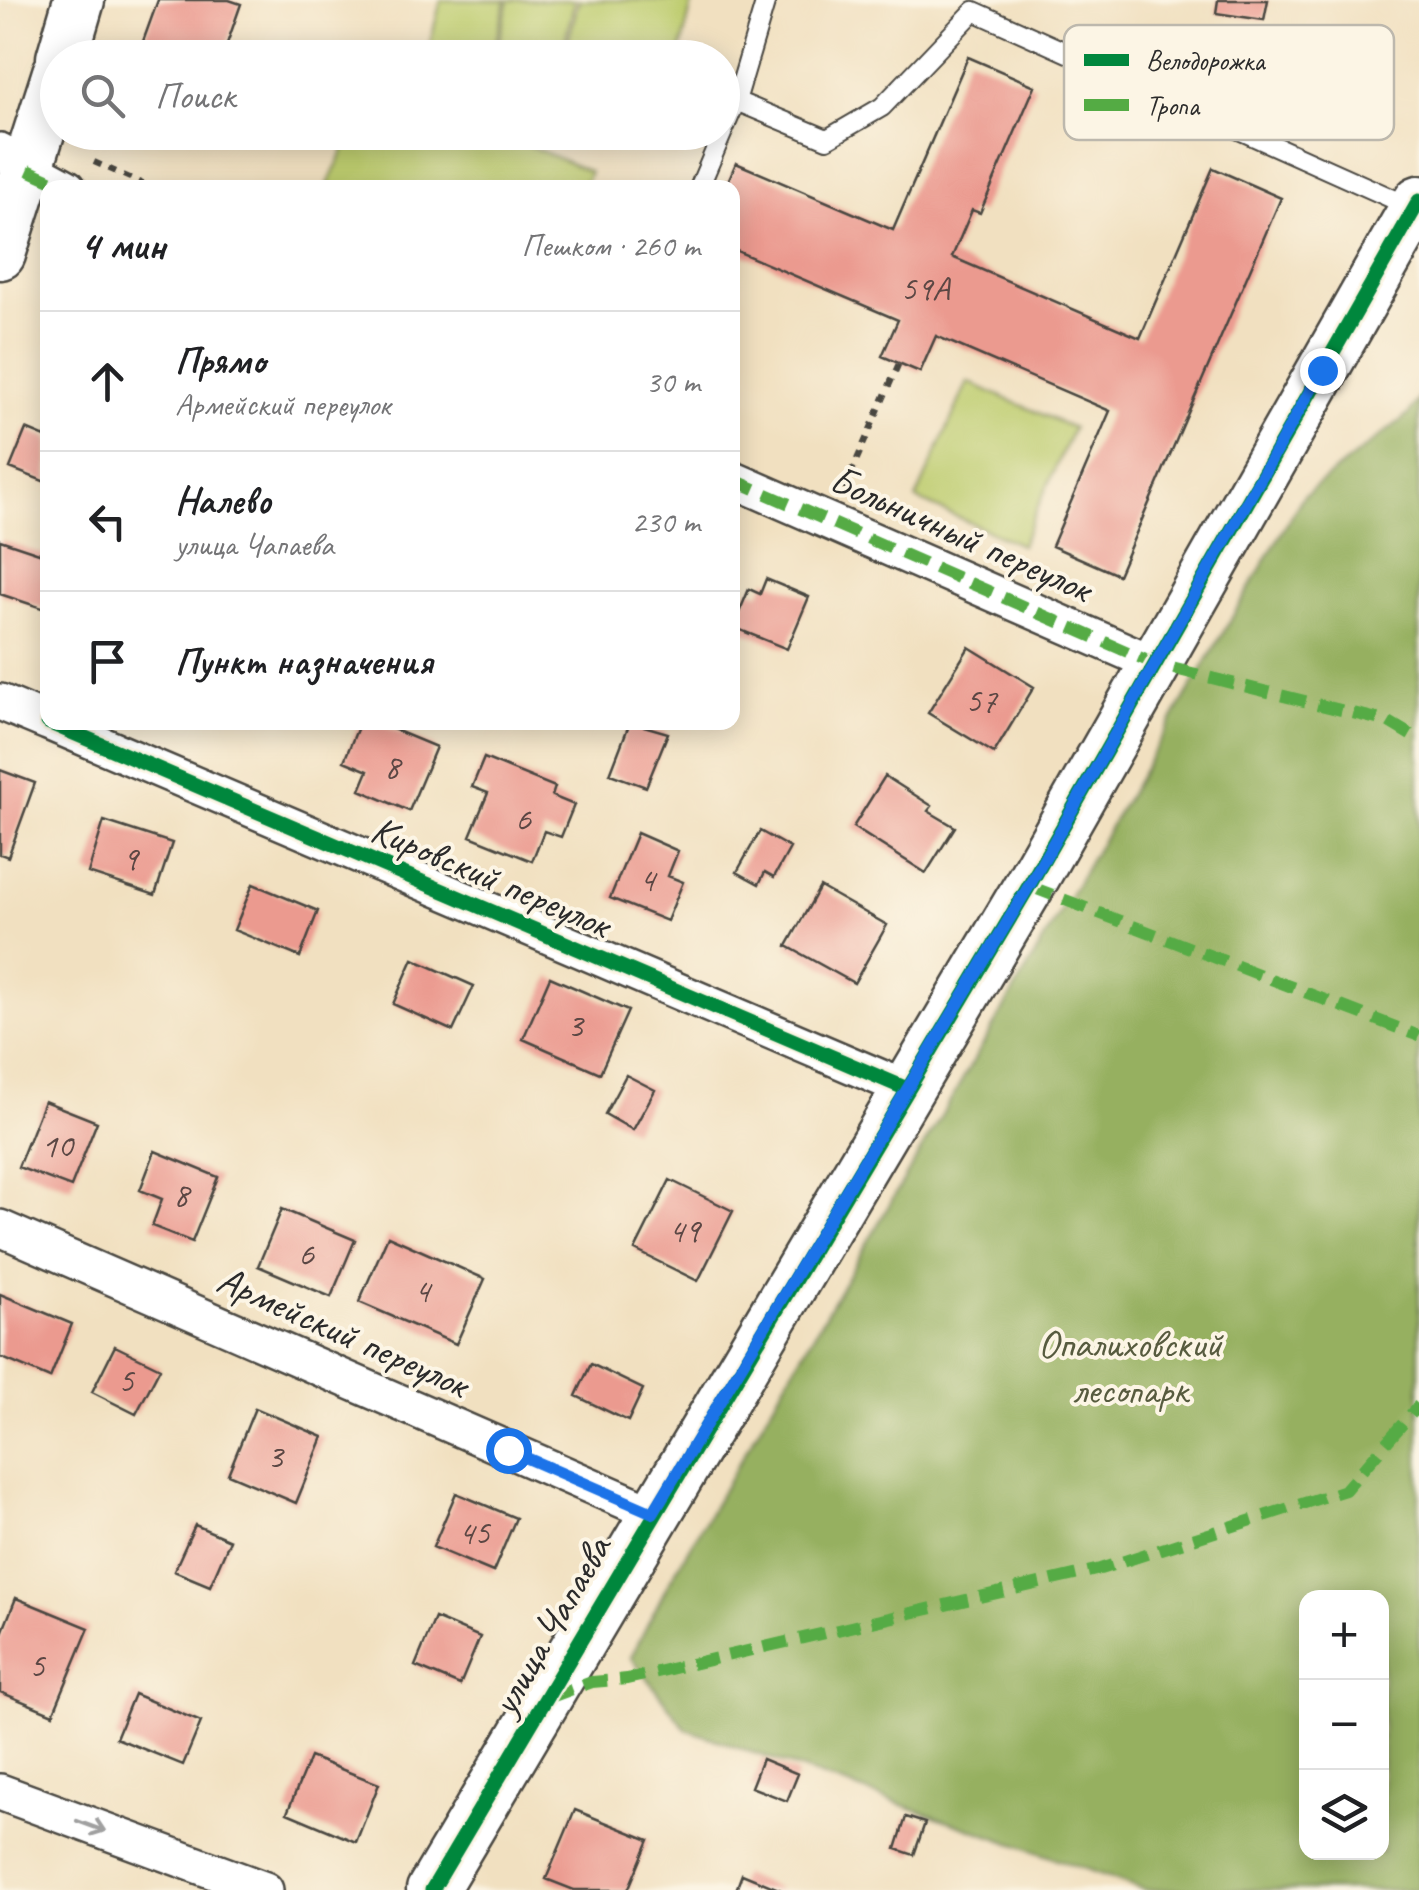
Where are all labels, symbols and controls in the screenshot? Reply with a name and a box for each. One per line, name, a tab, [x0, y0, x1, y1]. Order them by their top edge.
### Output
legend	[1064, 25, 1394, 140]
search box	[40, 40, 740, 150]
text: Велодорожка	[1146, 43, 1266, 78]
icon: search	[75, 68, 130, 123]
text: Поиск	[155, 72, 235, 119]
text: Тропа	[1146, 88, 1201, 123]
text: 4 мин	[80, 219, 165, 272]
text: Пешком · 260 m	[521, 225, 700, 266]
house number: 59А	[900, 266, 951, 311]
text: Прямо	[175, 337, 265, 384]
route end	[1300, 348, 1346, 394]
icon: ahead	[80, 354, 135, 409]
text: 30 m	[646, 361, 700, 402]
text: Армейский переулок	[175, 384, 390, 425]
street label: Больничный переулок	[822, 454, 1102, 615]
text: Налево	[175, 477, 271, 524]
icon: left	[80, 494, 135, 549]
text: 230 m	[631, 501, 700, 542]
text: улица Чапаева	[175, 524, 334, 565]
icon: arrive	[80, 634, 135, 689]
text: Пункт назначения	[175, 638, 432, 685]
house number: 57	[965, 678, 999, 723]
house number: 8	[384, 744, 403, 789]
house number: 6	[515, 796, 532, 841]
street label: Кировский переулок	[364, 804, 620, 951]
house number: 9	[122, 836, 141, 881]
house number: 4	[639, 857, 658, 902]
house number: 3	[567, 1003, 585, 1048]
house number: 10	[41, 1123, 75, 1168]
house number: 8	[173, 1172, 192, 1217]
house number: 49	[668, 1208, 703, 1253]
house number: 6	[298, 1231, 315, 1276]
street label: Армейский переулок	[210, 1254, 479, 1411]
house number: 4	[414, 1268, 433, 1313]
park label: Опалиховский лесопарк	[1038, 1319, 1224, 1415]
house number: 5	[118, 1358, 136, 1403]
route start	[486, 1428, 532, 1474]
house number: 3	[267, 1434, 285, 1479]
house number: 45	[458, 1510, 492, 1555]
street label: улица Чапаева	[479, 1525, 623, 1726]
map controls	[1299, 1590, 1389, 1860]
button: +	[1299, 1590, 1389, 1680]
house number: 5	[29, 1643, 47, 1688]
button: −	[1299, 1680, 1389, 1770]
button: layers	[1299, 1770, 1389, 1860]
one-way arrow	[75, 1818, 106, 1836]

